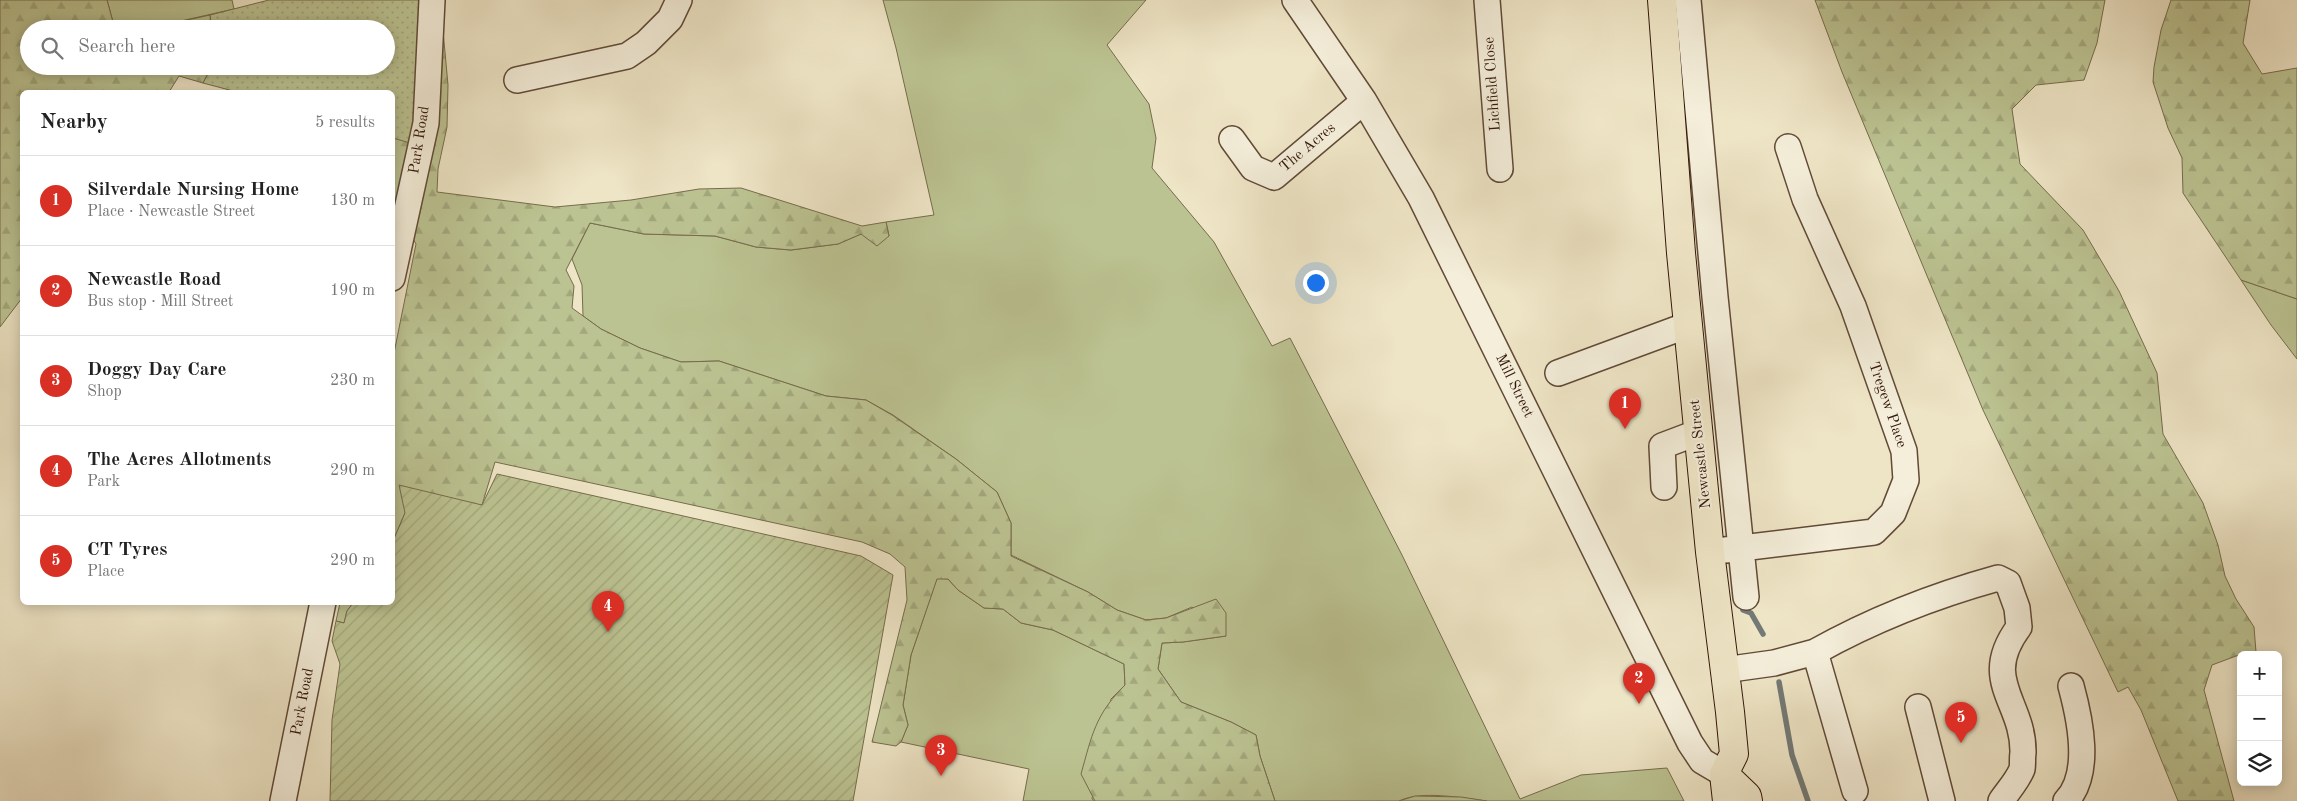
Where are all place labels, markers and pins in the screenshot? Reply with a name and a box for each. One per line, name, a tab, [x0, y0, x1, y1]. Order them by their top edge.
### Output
pin: 1	[1609, 388, 1641, 429]
pin: 4	[592, 591, 624, 632]
pin: 2	[1623, 663, 1655, 704]
pin: 5	[1945, 702, 1977, 743]
pin: 3	[925, 735, 957, 776]

